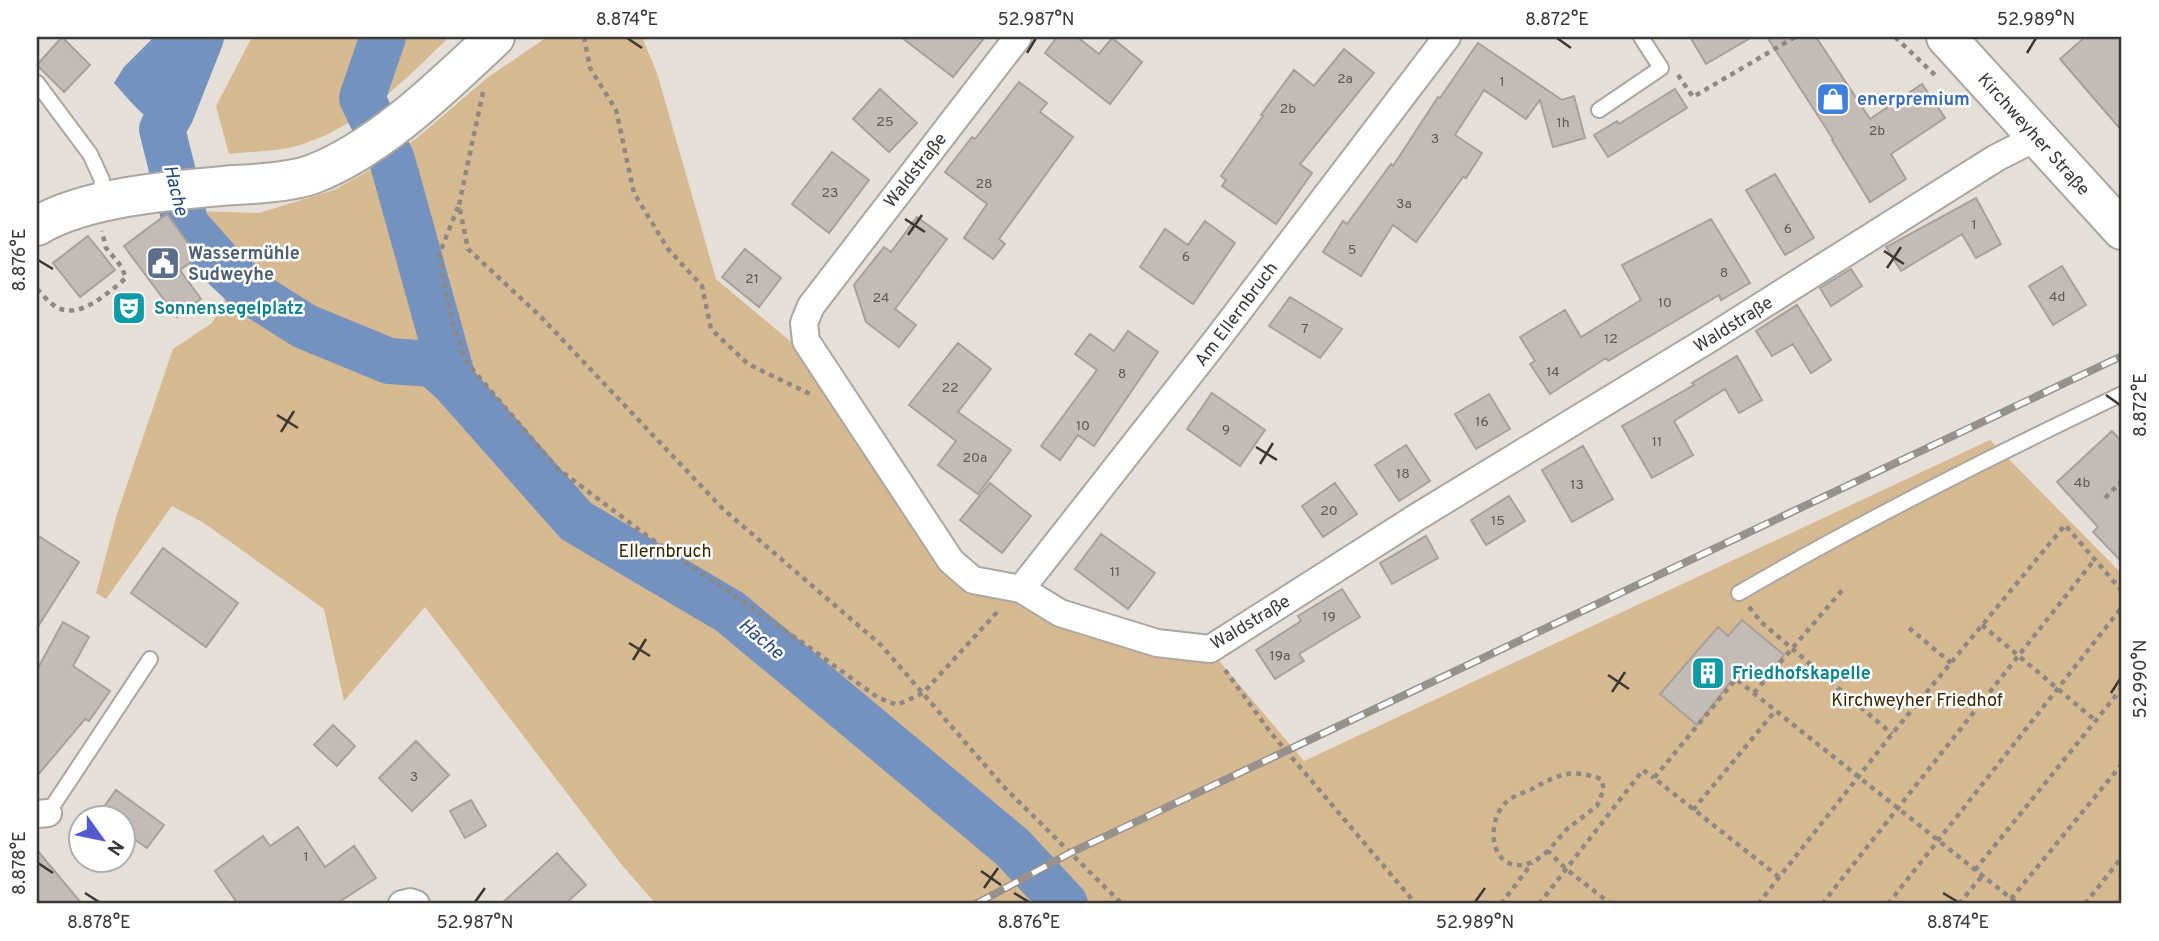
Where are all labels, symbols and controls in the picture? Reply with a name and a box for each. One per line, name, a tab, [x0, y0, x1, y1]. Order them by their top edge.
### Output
text: 8.874°E	[596, 9, 658, 32]
text: 52.987°N	[997, 9, 1075, 32]
text: 8.872°E	[1525, 9, 1589, 32]
text: 52.989°N	[1997, 9, 2075, 32]
street label: Kirchweyher Straße	[1972, 69, 2094, 201]
house number: 2a	[1337, 71, 1353, 88]
house number: 1	[1499, 74, 1505, 91]
shop icon: enerpremium	[1814, 80, 1852, 118]
place label: enerpremium	[1857, 89, 1970, 112]
house number: 2b	[1280, 101, 1296, 118]
house number: 25	[876, 114, 894, 131]
house number: 1h	[1556, 115, 1570, 132]
house number: 2b	[1869, 123, 1885, 140]
street label: Waldstraße	[880, 129, 953, 213]
house number: 3	[1431, 131, 1439, 148]
water label: Hache	[157, 163, 193, 218]
house number: 28	[975, 176, 993, 193]
house number: 23	[822, 185, 839, 202]
house number: 3a	[1396, 196, 1412, 213]
house number: 1	[1971, 217, 1977, 234]
house number: 6	[1784, 221, 1792, 238]
text: 8.876°E	[9, 228, 32, 292]
house number: 5	[1348, 242, 1356, 259]
place label: Wassermühle Sudweyhe	[188, 243, 300, 287]
public building icon: Wassermühle Sudweyhe	[144, 244, 182, 282]
house number: 6	[1182, 249, 1190, 266]
street label: Am Ellernbruch	[1190, 258, 1284, 372]
house number: 8	[1720, 265, 1728, 282]
house number: 21	[745, 271, 759, 288]
theatre icon: Sonnensegelplatz	[110, 289, 148, 327]
house number: 4d	[2049, 289, 2065, 306]
house number: 24	[872, 290, 890, 307]
street label: Waldstraße	[1690, 292, 1778, 359]
house number: 10	[1658, 295, 1672, 312]
place label: Sonnensegelplatz	[154, 298, 304, 321]
house number: 7	[1301, 321, 1309, 338]
house number: 12	[1604, 331, 1618, 348]
house number: 14	[1546, 364, 1560, 381]
house number: 8	[1118, 366, 1126, 383]
text: 8.872°E	[2130, 373, 2153, 437]
house number: 22	[941, 380, 959, 397]
house number: 16	[1475, 414, 1489, 431]
house number: 10	[1076, 418, 1090, 435]
house number: 9	[1222, 422, 1230, 439]
house number: 11	[1652, 434, 1662, 451]
house number: 20a	[963, 450, 987, 467]
house number: 18	[1396, 466, 1410, 483]
house number: 4b	[2074, 475, 2090, 492]
house number: 13	[1570, 477, 1584, 494]
house number: 20	[1320, 503, 1338, 520]
house number: 15	[1491, 513, 1505, 530]
park label: Ellernbruch	[618, 541, 712, 564]
house number: 11	[1110, 564, 1120, 581]
street label: Waldstraße	[1207, 590, 1295, 656]
house number: 19	[1322, 609, 1336, 626]
water label: Hache	[733, 614, 788, 665]
text: 52.990°N	[2130, 639, 2153, 719]
house number: 19a	[1270, 648, 1290, 665]
building icon: Friedhofskapelle	[1689, 654, 1727, 692]
place label: Friedhofskapelle	[1732, 663, 1871, 686]
park label: Kirchweyher Friedhof	[1831, 690, 2003, 713]
house number: 3	[410, 769, 418, 786]
north arrow	[66, 804, 136, 874]
text: 8.878°E	[9, 831, 32, 895]
text: N	[101, 835, 128, 859]
house number: 1	[303, 849, 309, 866]
text: 8.878°E	[67, 912, 131, 935]
text: 52.987°N	[436, 912, 514, 935]
text: 8.876°E	[997, 912, 1061, 935]
text: 52.989°N	[1436, 912, 1514, 935]
text: 8.874°E	[1927, 912, 1989, 935]

